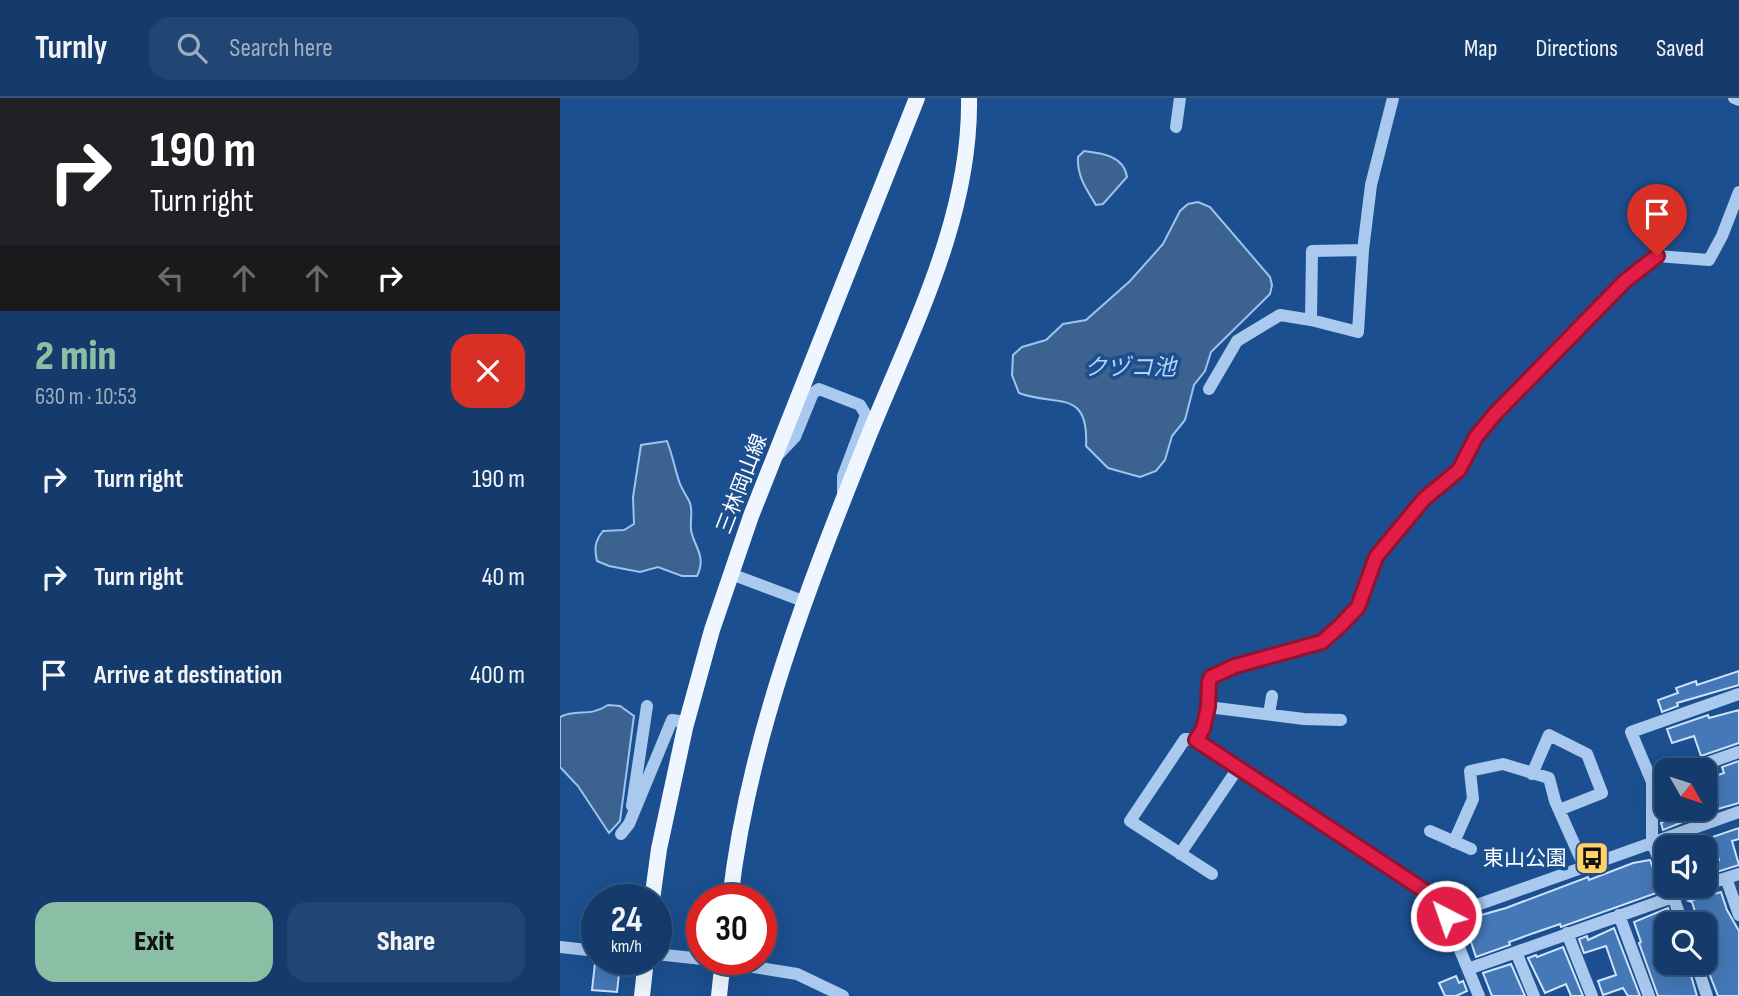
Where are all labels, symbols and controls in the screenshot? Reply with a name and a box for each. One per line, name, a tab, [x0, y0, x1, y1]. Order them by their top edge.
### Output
search box	[149, 17, 639, 80]
text: Turnly	[35, 28, 107, 68]
icon: search	[173, 29, 211, 67]
text: Search here	[229, 33, 333, 64]
text: Map	[1464, 34, 1497, 63]
text: Directions	[1535, 34, 1618, 63]
text: Saved	[1656, 34, 1704, 63]
text: 190 m	[150, 122, 256, 181]
icon: right	[35, 126, 126, 217]
text: Turn right	[150, 182, 254, 221]
pin	[1627, 184, 1687, 256]
icon: arrive	[1638, 195, 1676, 233]
icon: left	[152, 259, 190, 297]
icon: ahead	[225, 259, 263, 297]
icon: ahead	[298, 259, 336, 297]
icon: right	[371, 259, 409, 297]
text: 2 min	[35, 331, 116, 382]
button: close	[451, 334, 525, 408]
water label: クヅコ池	[1084, 354, 1178, 382]
text: 630 m · 10:53	[35, 383, 137, 411]
street label: 三林岡山線	[712, 431, 772, 537]
icon: right	[35, 460, 73, 498]
text: Turn right	[94, 464, 183, 495]
text: 190 m	[472, 464, 525, 495]
icon: right	[35, 558, 73, 596]
text: Turn right	[94, 562, 183, 593]
text: 40 m	[482, 562, 525, 593]
icon: arrive	[35, 656, 73, 694]
text: Arrive at destination	[94, 660, 282, 691]
text: 400 m	[470, 660, 525, 691]
north arrow	[1654, 758, 1717, 821]
map controls	[1654, 758, 1717, 975]
button: sound	[1654, 835, 1717, 898]
bus stop icon: 東山公園	[1573, 839, 1611, 877]
place label: 東山公園	[1483, 846, 1567, 871]
position arrow	[1409, 879, 1483, 953]
speed limit sign: 30	[686, 884, 777, 975]
text: 24	[611, 899, 642, 942]
button: Exit	[35, 902, 273, 982]
button: Share	[287, 902, 525, 982]
button: search	[1654, 912, 1717, 975]
text: km/h	[611, 936, 642, 957]

